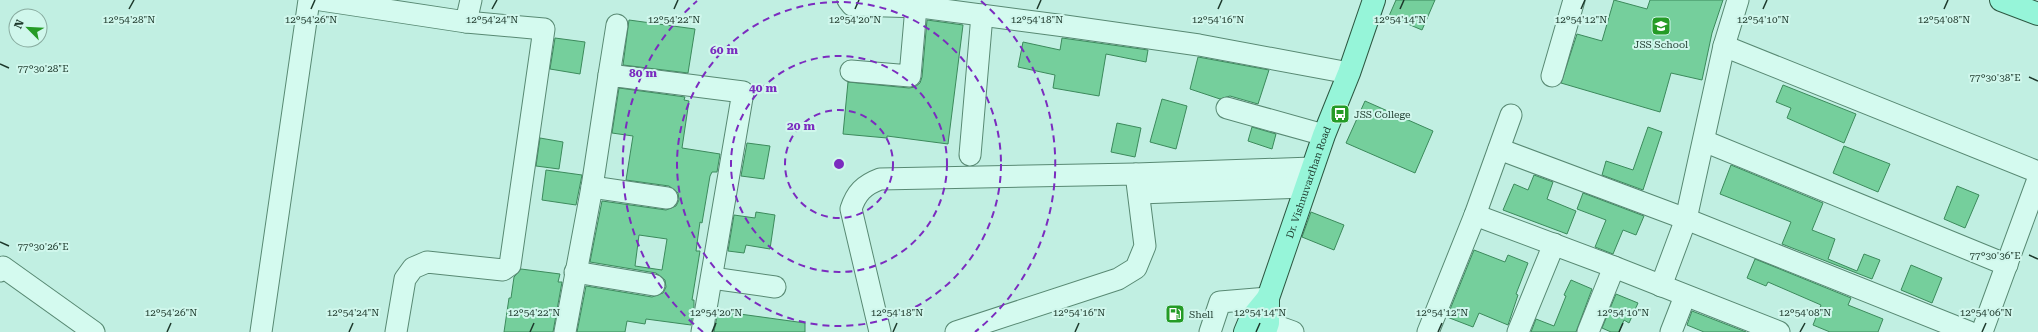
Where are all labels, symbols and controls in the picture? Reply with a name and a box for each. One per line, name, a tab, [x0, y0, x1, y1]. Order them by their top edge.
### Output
north arrow	[8, 8, 48, 48]
text: 12°54'28"N	[103, 14, 155, 25]
text: 12°54'26"N	[285, 14, 337, 25]
text: 12°54'24"N	[466, 14, 518, 25]
text: 12°54'22"N	[648, 14, 700, 25]
text: 12°54'20"N	[829, 14, 881, 25]
text: 12°54'18"N	[1011, 14, 1063, 25]
text: 12°54'16"N	[1192, 14, 1244, 25]
text: 12°54'14"N	[1374, 14, 1426, 25]
text: 12°54'12"N	[1555, 14, 1607, 25]
text: 12°54'10"N	[1737, 14, 1789, 25]
text: 12°54'08"N	[1918, 14, 1970, 25]
school or university icon: JSS School	[1650, 15, 1672, 37]
text: N	[12, 17, 27, 31]
place label: JSS School	[1634, 39, 1688, 50]
text: 60 m	[710, 43, 738, 57]
text: 77°30'28"E	[17, 63, 69, 74]
text: 80 m	[629, 66, 657, 80]
text: 77°30'38"E	[1969, 72, 2021, 83]
text: 40 m	[749, 81, 777, 95]
bus stop icon: JSS College	[1329, 103, 1351, 125]
place label: JSS College	[1354, 109, 1411, 120]
text: 20 m	[787, 119, 815, 133]
street label: Dr. Vishnuvardhan Road	[1284, 124, 1333, 240]
centre of rings	[832, 157, 846, 171]
text: 77°30'26"E	[17, 241, 69, 252]
text: 77°30'36"E	[1969, 250, 2021, 261]
fuel station icon: Shell	[1164, 303, 1186, 325]
text: 12°54'26"N	[145, 307, 197, 318]
text: 12°54'24"N	[327, 307, 379, 318]
text: 12°54'22"N	[508, 307, 560, 318]
text: 12°54'20"N	[690, 307, 742, 318]
text: 12°54'18"N	[871, 307, 923, 318]
text: 12°54'16"N	[1053, 307, 1105, 318]
text: 12°54'14"N	[1234, 307, 1286, 318]
text: 12°54'12"N	[1416, 307, 1468, 318]
text: 12°54'10"N	[1597, 307, 1649, 318]
text: 12°54'08"N	[1779, 307, 1831, 318]
text: 12°54'06"N	[1960, 307, 2012, 318]
place label: Shell	[1189, 309, 1213, 320]

